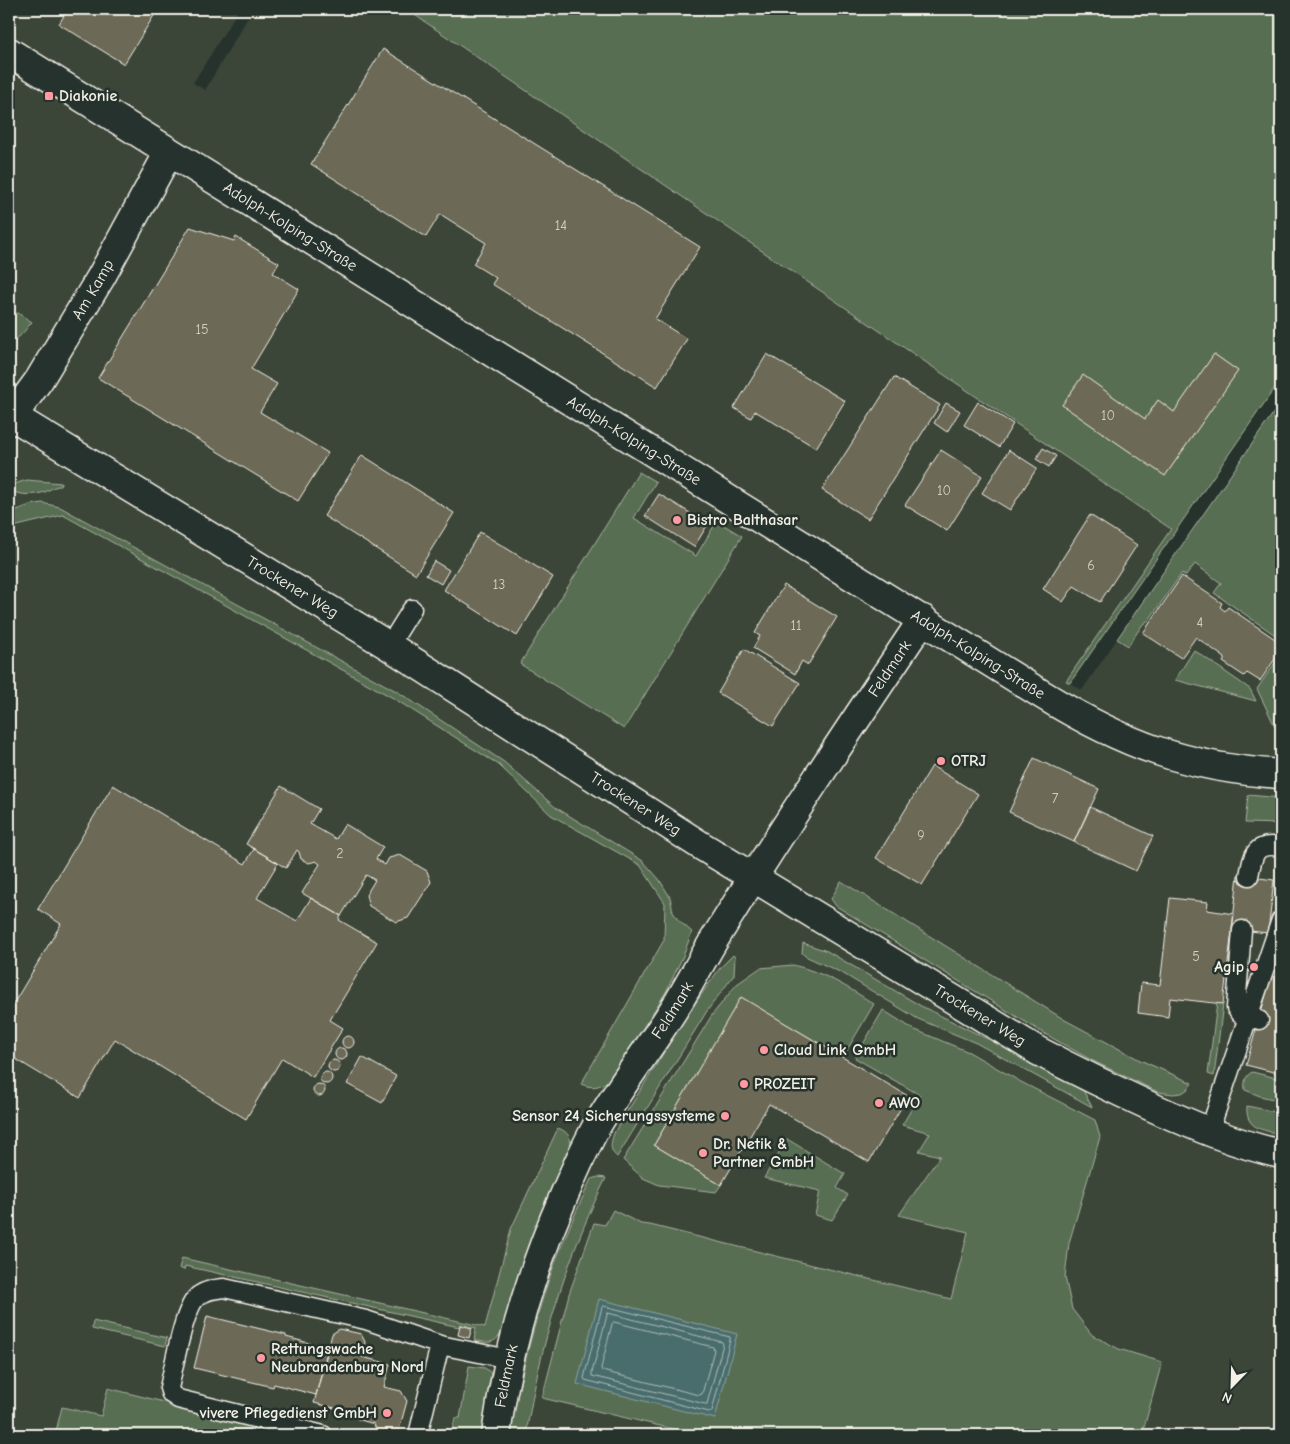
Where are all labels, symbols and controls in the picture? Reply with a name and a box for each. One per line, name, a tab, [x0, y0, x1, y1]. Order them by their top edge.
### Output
place label: Diakonie	[59, 87, 117, 105]
marker: Diakonie	[43, 90, 55, 102]
street label: Adolph-Kolping-Straße	[220, 178, 360, 275]
house number: 14	[555, 217, 567, 234]
street label: Am Kamp	[68, 257, 118, 323]
house number: 15	[195, 321, 209, 338]
street label: Adolph-Kolping-Straße	[564, 392, 704, 489]
house number: 10	[1101, 407, 1115, 424]
house number: 10	[937, 482, 951, 499]
place label: Bistro Balthasar	[687, 511, 798, 529]
marker: Bistro Balthasar	[671, 514, 683, 526]
street label: Trockener Weg	[243, 552, 341, 622]
house number: 6	[1087, 557, 1095, 574]
house number: 13	[493, 576, 505, 593]
street label: Adolph-Kolping-Straße	[908, 606, 1048, 703]
house number: 4	[1197, 614, 1204, 631]
house number: 11	[790, 617, 802, 634]
street label: Feldmark	[865, 637, 915, 700]
place label: OTRJ	[951, 752, 986, 770]
marker: OTRJ	[935, 755, 947, 767]
street label: Trockener Weg	[587, 768, 684, 839]
house number: 7	[1052, 790, 1059, 807]
house number: 9	[917, 827, 925, 844]
house number: 2	[336, 845, 344, 862]
house number: 5	[1192, 948, 1200, 965]
place label: Agip	[1214, 958, 1244, 976]
marker: Agip	[1248, 961, 1260, 973]
street label: Feldmark	[648, 978, 697, 1042]
street label: Trockener Weg	[931, 981, 1029, 1050]
place label: Cloud Link GmbH	[774, 1041, 896, 1059]
marker: Cloud Link GmbH	[758, 1044, 770, 1056]
place label: PROZEIT	[754, 1075, 816, 1093]
marker: PROZEIT	[738, 1078, 750, 1090]
place label: AWO	[889, 1094, 920, 1112]
marker: AWO	[873, 1097, 885, 1109]
place label: Sensor 24 Sicherungssysteme	[512, 1107, 715, 1125]
marker: Sensor 24 Sicherungssysteme	[719, 1110, 731, 1122]
place label: Dr. Netik & Partner GmbH	[713, 1135, 814, 1171]
marker: Dr. Netik & Partner GmbH	[697, 1147, 709, 1159]
place label: Rettungswache Neubrandenburg Nord	[271, 1340, 424, 1376]
street label: Feldmark	[491, 1342, 522, 1409]
marker: Rettungswache Neubrandenburg Nord	[255, 1352, 267, 1364]
north arrow	[1208, 1362, 1258, 1412]
text: N	[1220, 1388, 1235, 1407]
place label: vivere Pflegedienst GmbH	[199, 1404, 377, 1422]
marker: vivere Pflegedienst GmbH	[381, 1407, 393, 1419]

